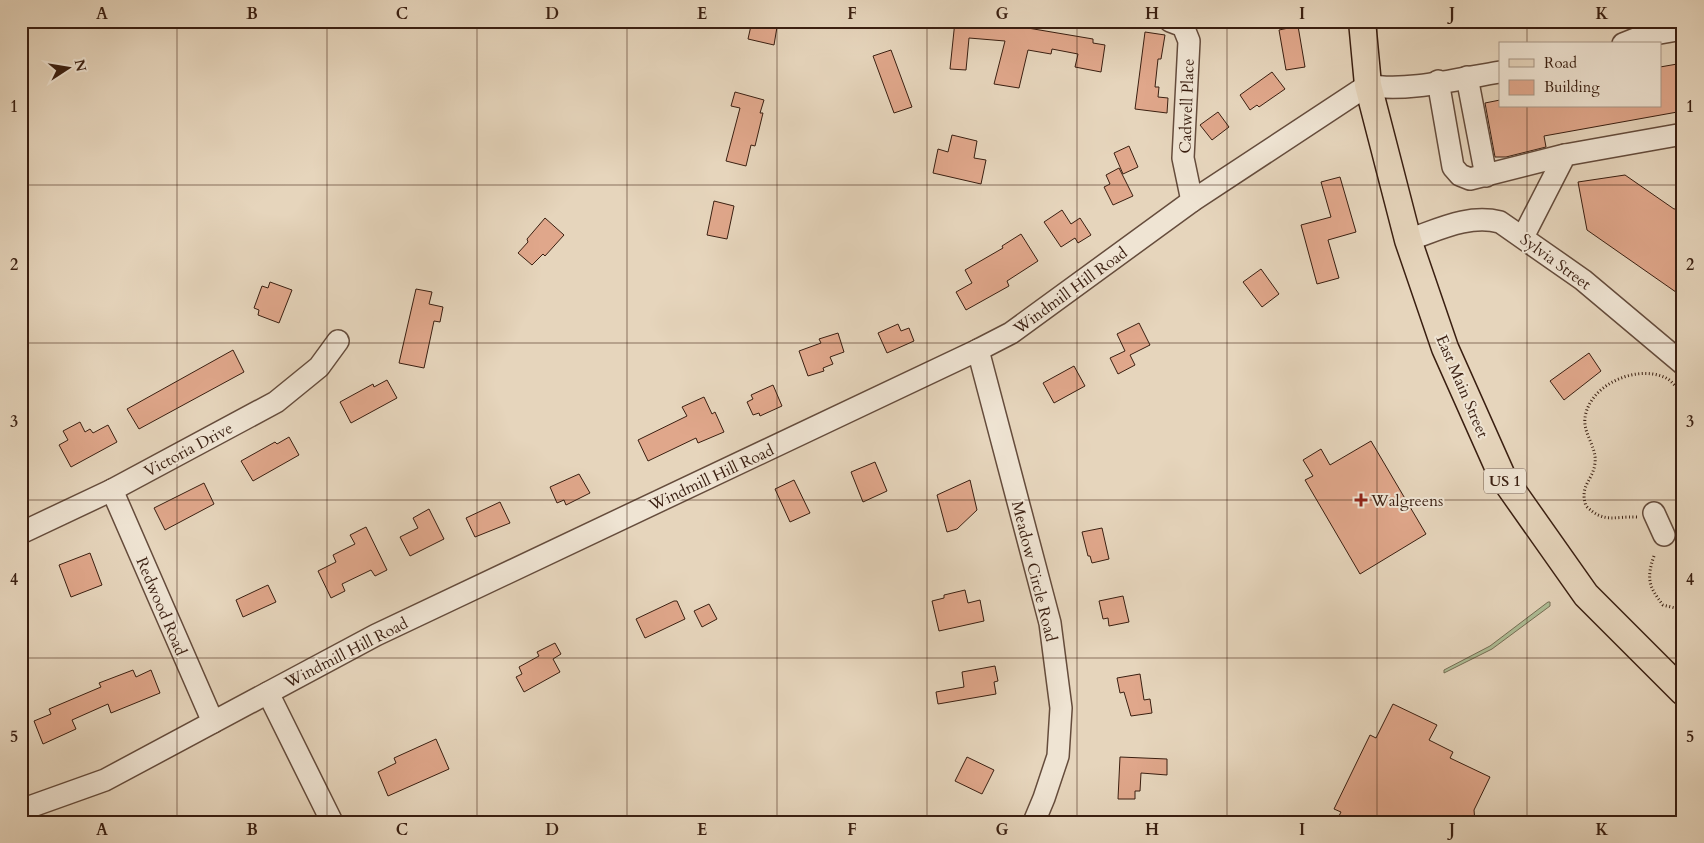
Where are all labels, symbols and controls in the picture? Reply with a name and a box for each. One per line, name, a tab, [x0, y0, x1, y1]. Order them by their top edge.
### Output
text: A	[96, 3, 108, 25]
text: B	[246, 3, 258, 25]
text: C	[396, 3, 408, 25]
text: D	[545, 3, 559, 25]
text: E	[697, 3, 707, 25]
text: F	[847, 3, 857, 25]
text: G	[995, 3, 1009, 25]
text: H	[1145, 3, 1159, 25]
text: I	[1299, 3, 1305, 25]
text: J	[1447, 3, 1455, 25]
text: K	[1596, 3, 1609, 25]
north arrow	[42, 42, 92, 92]
legend	[1499, 42, 1662, 108]
text: Road	[1544, 53, 1577, 73]
text: N	[70, 57, 91, 73]
street label: Cadwell Place	[1174, 58, 1200, 154]
text: Building	[1544, 77, 1600, 97]
text: 1	[10, 96, 18, 118]
text: 1	[1686, 96, 1694, 118]
street label: Sylvia Street	[1515, 229, 1595, 295]
street label: Windmill Hill Road	[1008, 242, 1132, 340]
text: 2	[10, 254, 18, 276]
text: 2	[1686, 254, 1694, 276]
street label: East Main Street	[1430, 332, 1494, 441]
text: 3	[10, 411, 18, 433]
text: 3	[1686, 411, 1694, 433]
street label: Victoria Drive	[140, 417, 237, 482]
street label: Windmill Hill Road	[644, 439, 778, 517]
road number: US 1	[1484, 468, 1526, 494]
place label: Walgreens	[1370, 490, 1443, 512]
marker: Walgreens	[1355, 494, 1367, 506]
street label: Meadow Circle Road	[1006, 499, 1062, 644]
street label: Redwood Road	[130, 554, 192, 659]
text: 4	[10, 569, 18, 591]
text: 4	[1686, 569, 1694, 591]
street label: Windmill Hill Road	[280, 612, 412, 694]
text: 5	[10, 726, 18, 748]
text: 5	[1686, 726, 1694, 748]
text: A	[96, 819, 108, 841]
text: B	[246, 819, 258, 841]
text: C	[396, 819, 408, 841]
text: D	[545, 819, 559, 841]
text: E	[697, 819, 707, 841]
text: F	[847, 819, 857, 841]
text: G	[995, 819, 1009, 841]
text: H	[1145, 819, 1159, 841]
text: I	[1299, 819, 1305, 841]
text: J	[1447, 819, 1455, 841]
text: K	[1596, 819, 1609, 841]

